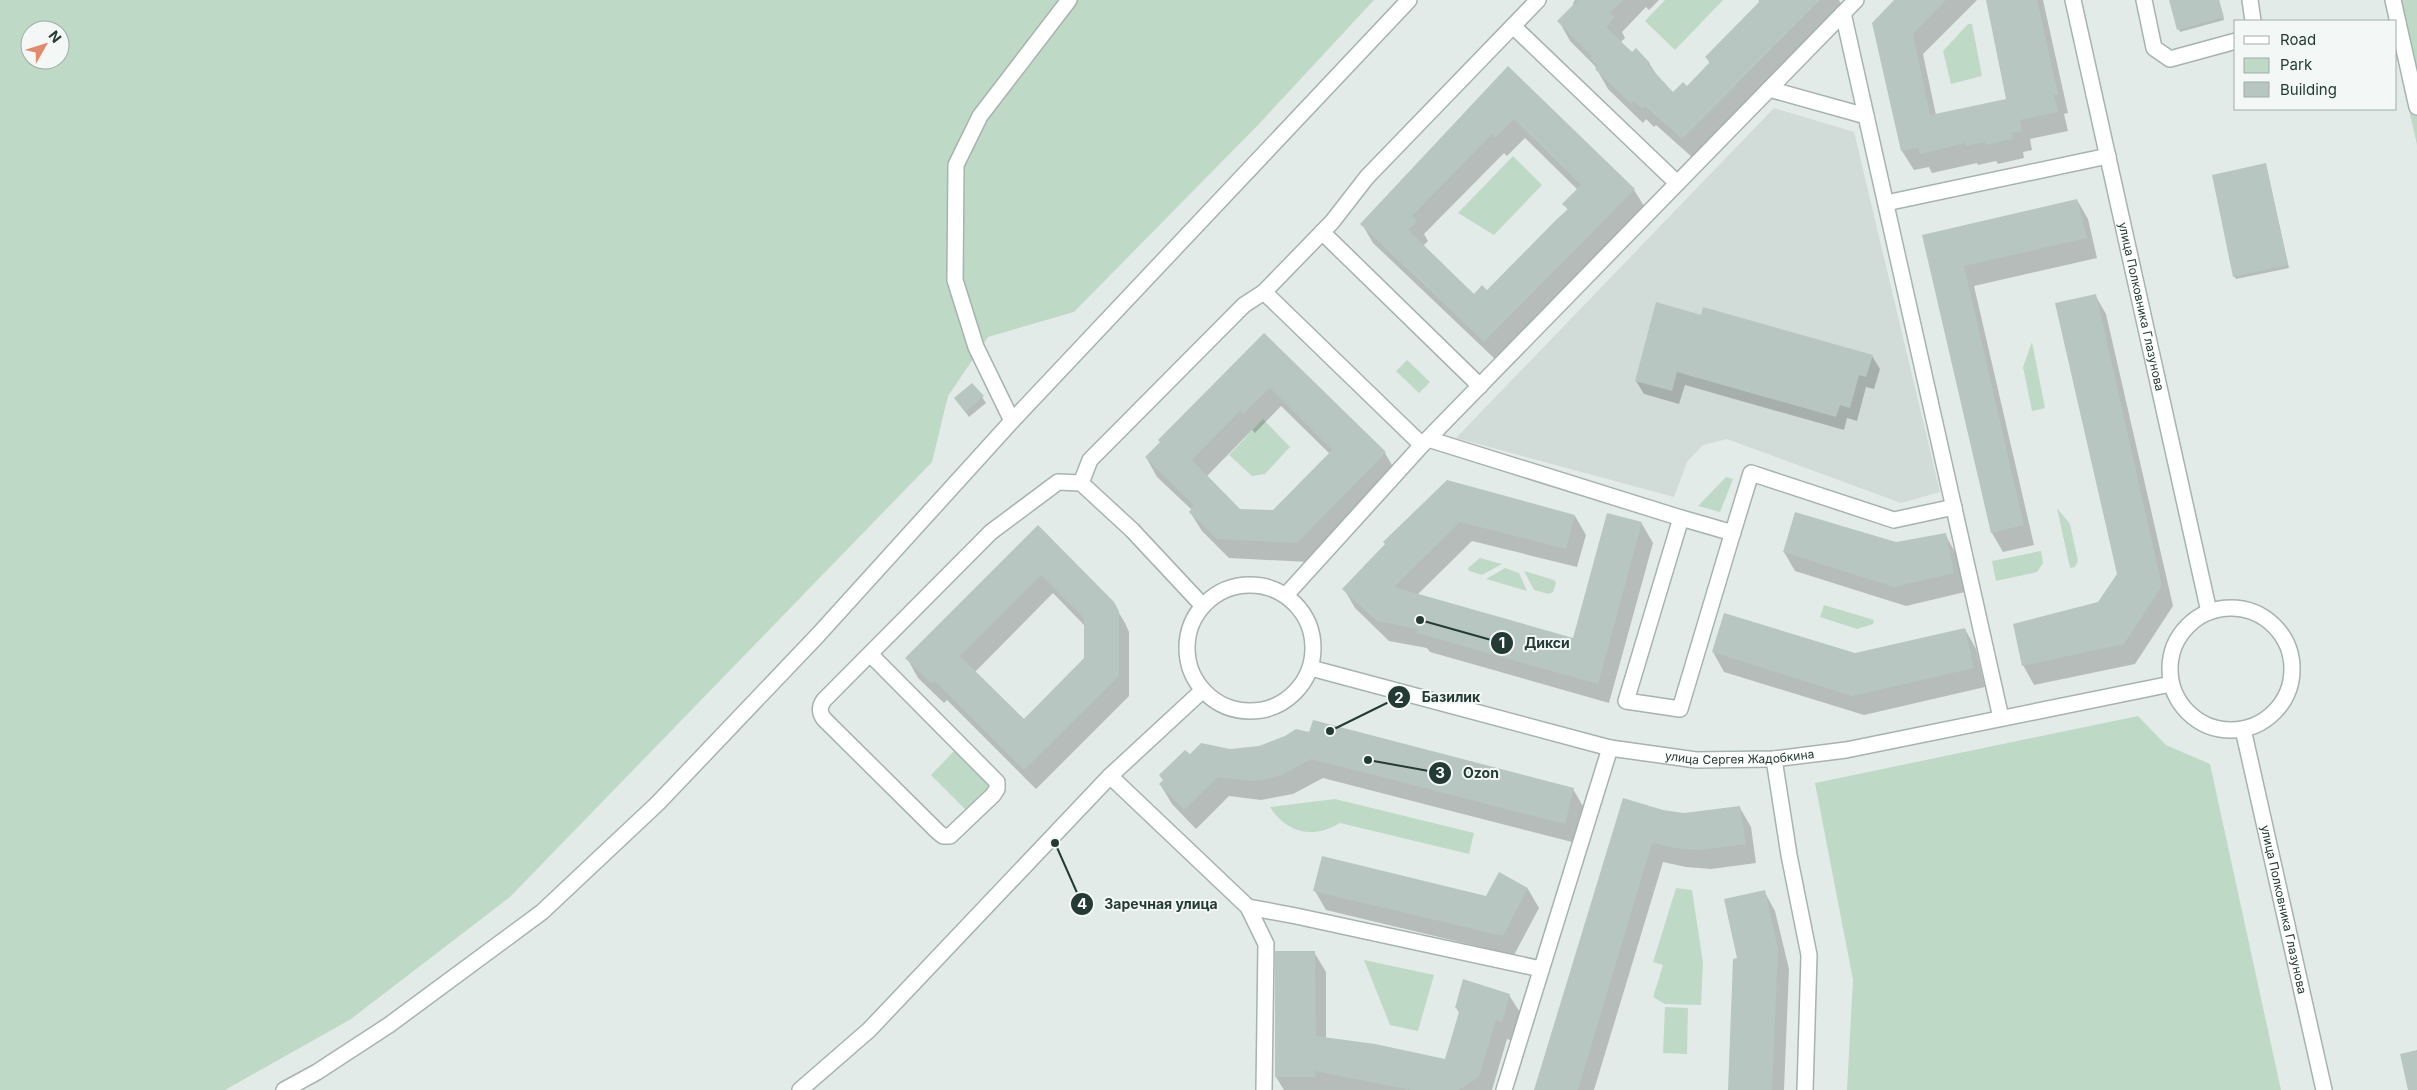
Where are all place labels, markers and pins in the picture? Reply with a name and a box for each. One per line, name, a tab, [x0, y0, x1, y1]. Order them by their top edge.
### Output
callout: Дикси	[1489, 628, 1580, 657]
callout: Базилик	[1387, 683, 1490, 712]
callout: Ozon	[1428, 758, 1508, 787]
callout: Заречная улица	[1070, 890, 1228, 919]

